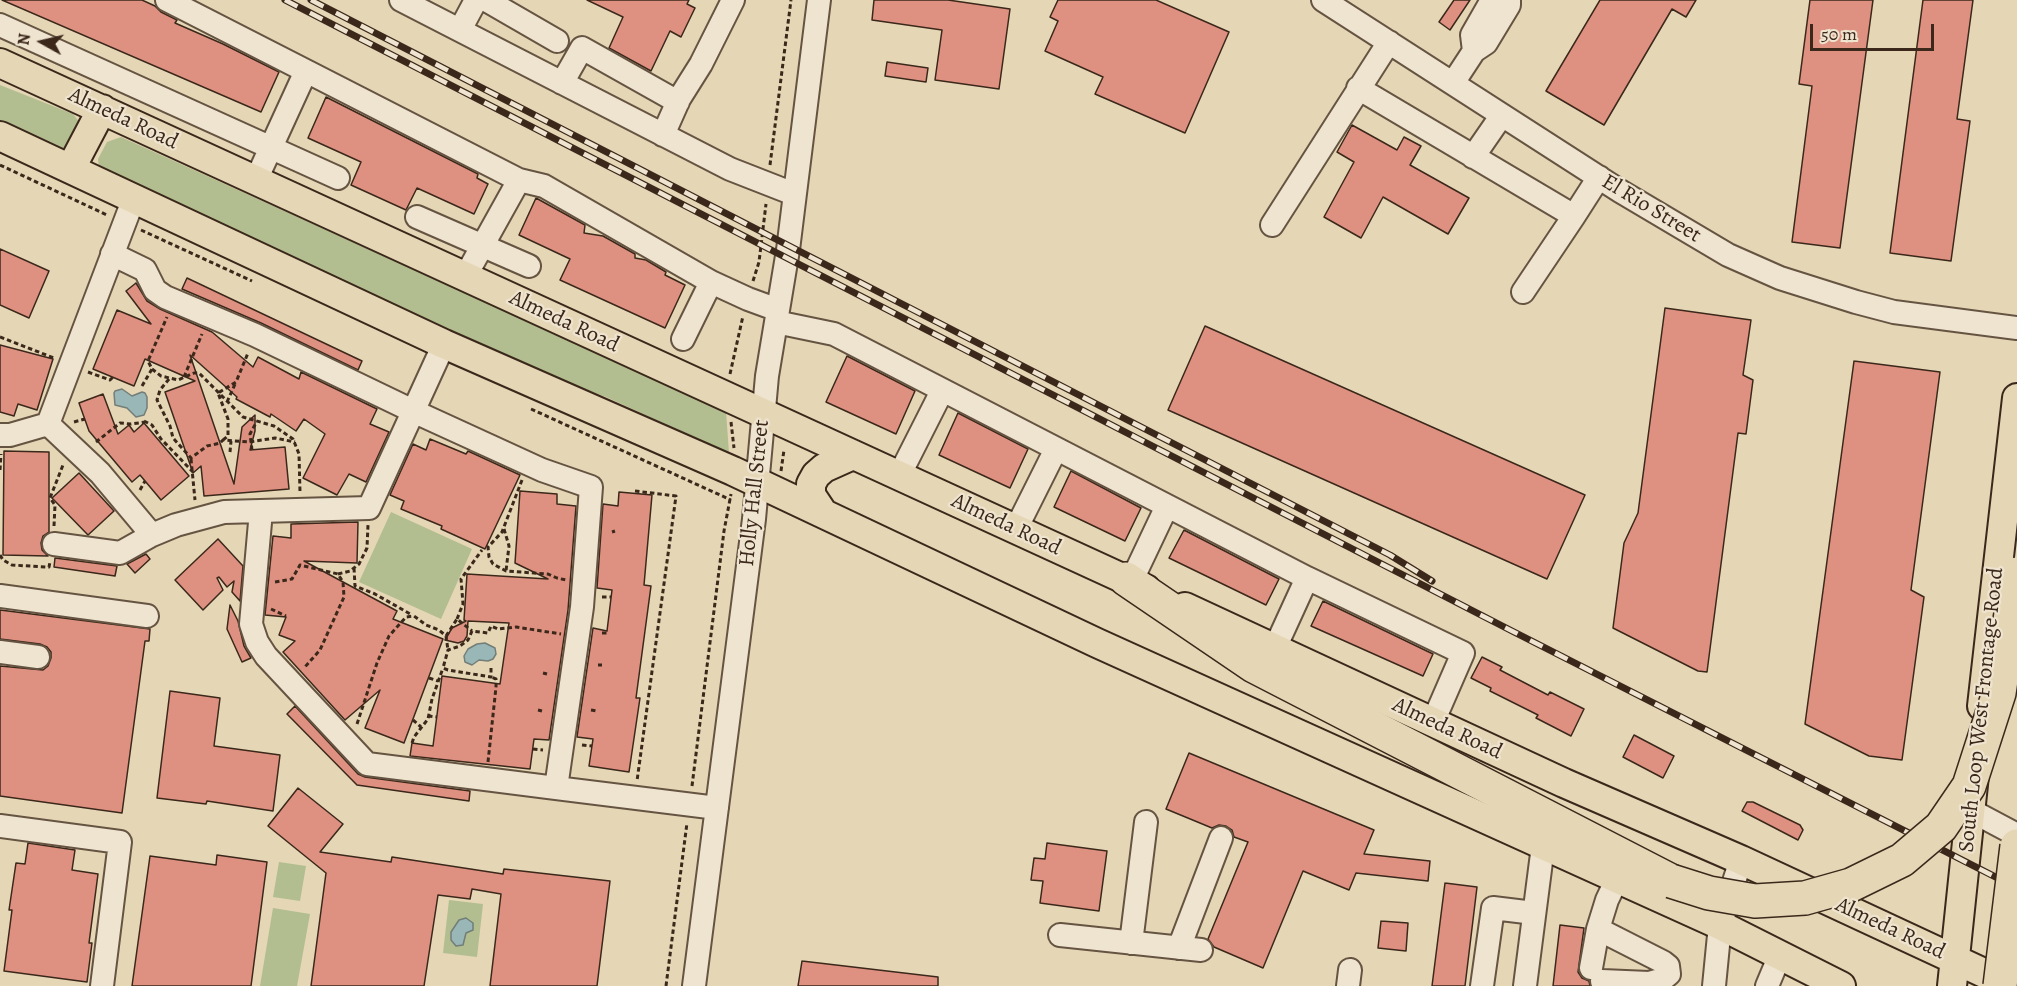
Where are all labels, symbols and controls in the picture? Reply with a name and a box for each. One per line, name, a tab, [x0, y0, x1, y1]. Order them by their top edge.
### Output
north arrow	[12, 12, 72, 72]
scale bar	[1813, 12, 1938, 50]
text: 50 m	[1821, 22, 1857, 46]
text: N	[12, 32, 36, 47]
street label: Almeda Road	[64, 82, 182, 156]
street label: El Rio Street	[1596, 169, 1706, 249]
street label: Almeda Road	[505, 285, 623, 359]
street label: Holly Hall Street	[734, 418, 776, 568]
street label: Almeda Road	[947, 488, 1065, 562]
street label: South Loop West Frontage Road	[1954, 566, 2010, 854]
street label: Almeda Road	[1388, 692, 1506, 766]
street label: Almeda Road	[1831, 892, 1949, 966]

